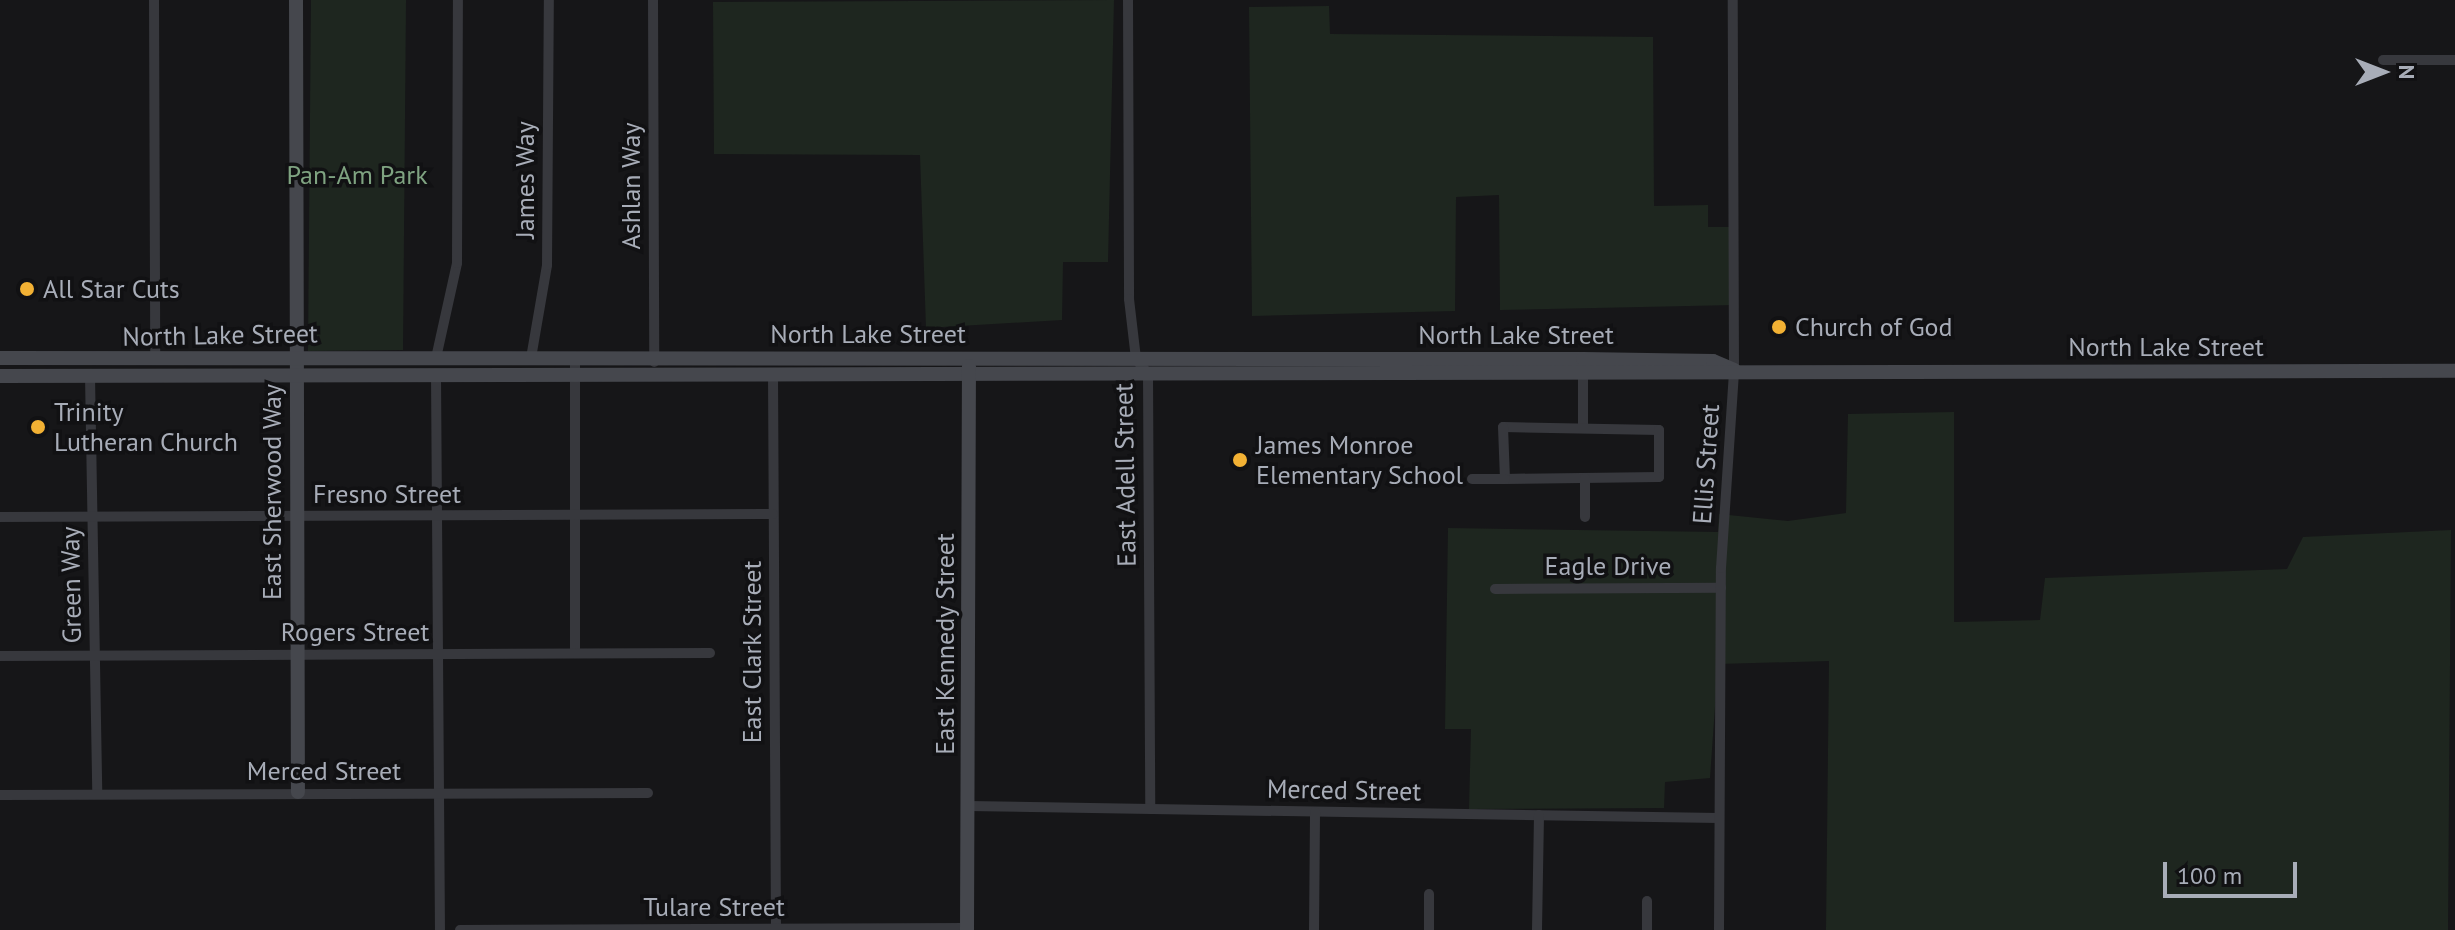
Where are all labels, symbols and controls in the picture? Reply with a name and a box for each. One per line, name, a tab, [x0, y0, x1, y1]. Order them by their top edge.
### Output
north arrow	[2343, 32, 2423, 112]
text: N	[2393, 65, 2421, 79]
street label: James Way	[509, 121, 541, 239]
street label: Ashlan Way	[615, 122, 647, 250]
park label: Pan-Am Park	[286, 159, 428, 191]
place label: All Star Cuts	[43, 273, 180, 305]
marker: All Star Cuts	[18, 280, 36, 298]
place label: Church of God	[1795, 311, 1953, 343]
street label: North Lake Street	[122, 318, 318, 352]
street label: North Lake Street	[770, 318, 966, 350]
marker: Church of God	[1770, 318, 1788, 336]
street label: North Lake Street	[1418, 319, 1614, 351]
street label: North Lake Street	[2068, 331, 2264, 363]
street label: East Adell Street	[1108, 383, 1142, 567]
street label: East Sherwood Way	[256, 384, 288, 600]
place label: Trinity Lutheran Church	[54, 396, 238, 458]
street label: Ellis Street	[1686, 403, 1726, 525]
marker: Trinity Lutheran Church	[29, 418, 47, 436]
place label: James Monroe Elementary School	[1256, 429, 1464, 490]
marker: James Monroe Elementary School	[1231, 451, 1249, 469]
street label: Fresno Street	[313, 478, 461, 510]
street label: Green Way	[54, 526, 88, 644]
street label: East Kennedy Street	[929, 533, 961, 755]
street label: Eagle Drive	[1545, 550, 1671, 582]
street label: East Clark Street	[736, 560, 768, 744]
street label: Rogers Street	[281, 616, 429, 648]
street label: Merced Street	[247, 755, 401, 787]
street label: Merced Street	[1267, 773, 1421, 807]
scale bar	[2167, 846, 2301, 896]
text: 100 m	[2177, 860, 2242, 891]
street label: Tulare Street	[643, 891, 785, 923]

